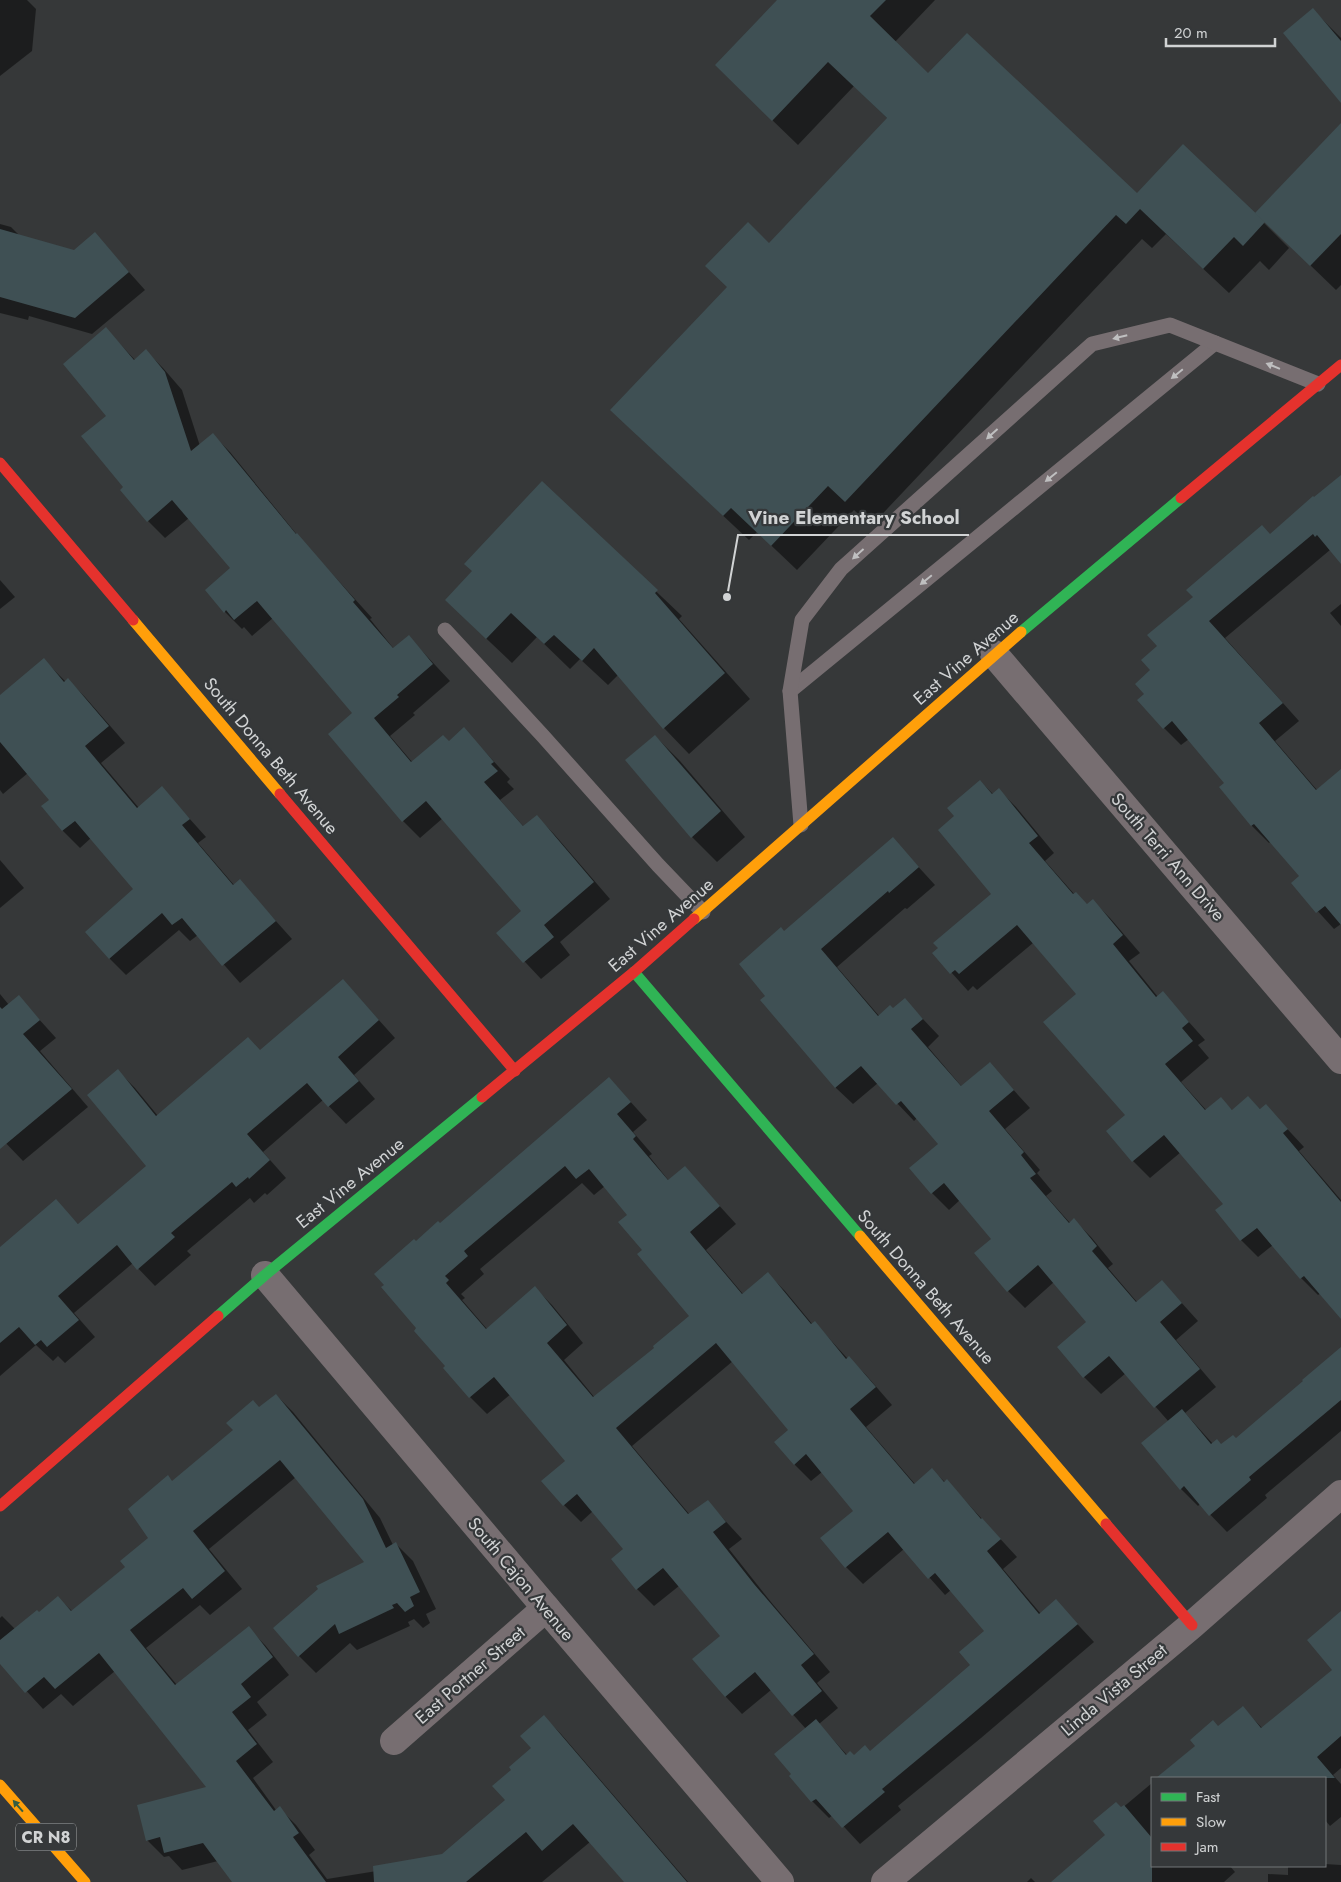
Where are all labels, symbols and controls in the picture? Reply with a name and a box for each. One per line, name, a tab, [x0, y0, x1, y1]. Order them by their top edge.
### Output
scale bar	[1166, 15, 1275, 47]
text: 20 m	[1174, 22, 1208, 44]
one-way arrow	[1112, 333, 1127, 341]
one-way arrow	[1265, 362, 1280, 370]
one-way arrow	[1171, 368, 1184, 379]
one-way arrow	[986, 428, 999, 439]
one-way arrow	[1045, 471, 1058, 482]
callout: Vine Elementary School	[738, 501, 969, 535]
text: Vine Elementary School	[747, 504, 960, 531]
one-way arrow	[853, 548, 865, 560]
one-way arrow	[920, 574, 933, 585]
street label: East Vine Avenue	[908, 605, 1024, 711]
street label: South Donna Beth Avenue	[197, 672, 345, 840]
street label: South Terri Ann Drive	[1105, 787, 1231, 927]
street label: East Vine Avenue	[603, 872, 719, 978]
street label: East Vine Avenue	[290, 1131, 410, 1235]
street label: South Donna Beth Avenue	[851, 1204, 1001, 1370]
street label: South Cajon Avenue	[461, 1511, 581, 1647]
street label: East Portner Street	[409, 1619, 531, 1730]
street label: Linda Vista Street	[1055, 1637, 1173, 1742]
legend	[1151, 1777, 1326, 1867]
text: Fast	[1196, 1786, 1220, 1808]
one-way arrow	[13, 1799, 24, 1812]
text: Slow	[1196, 1811, 1227, 1833]
road number: CR N8	[16, 1824, 76, 1850]
text: Jam	[1194, 1836, 1219, 1858]

